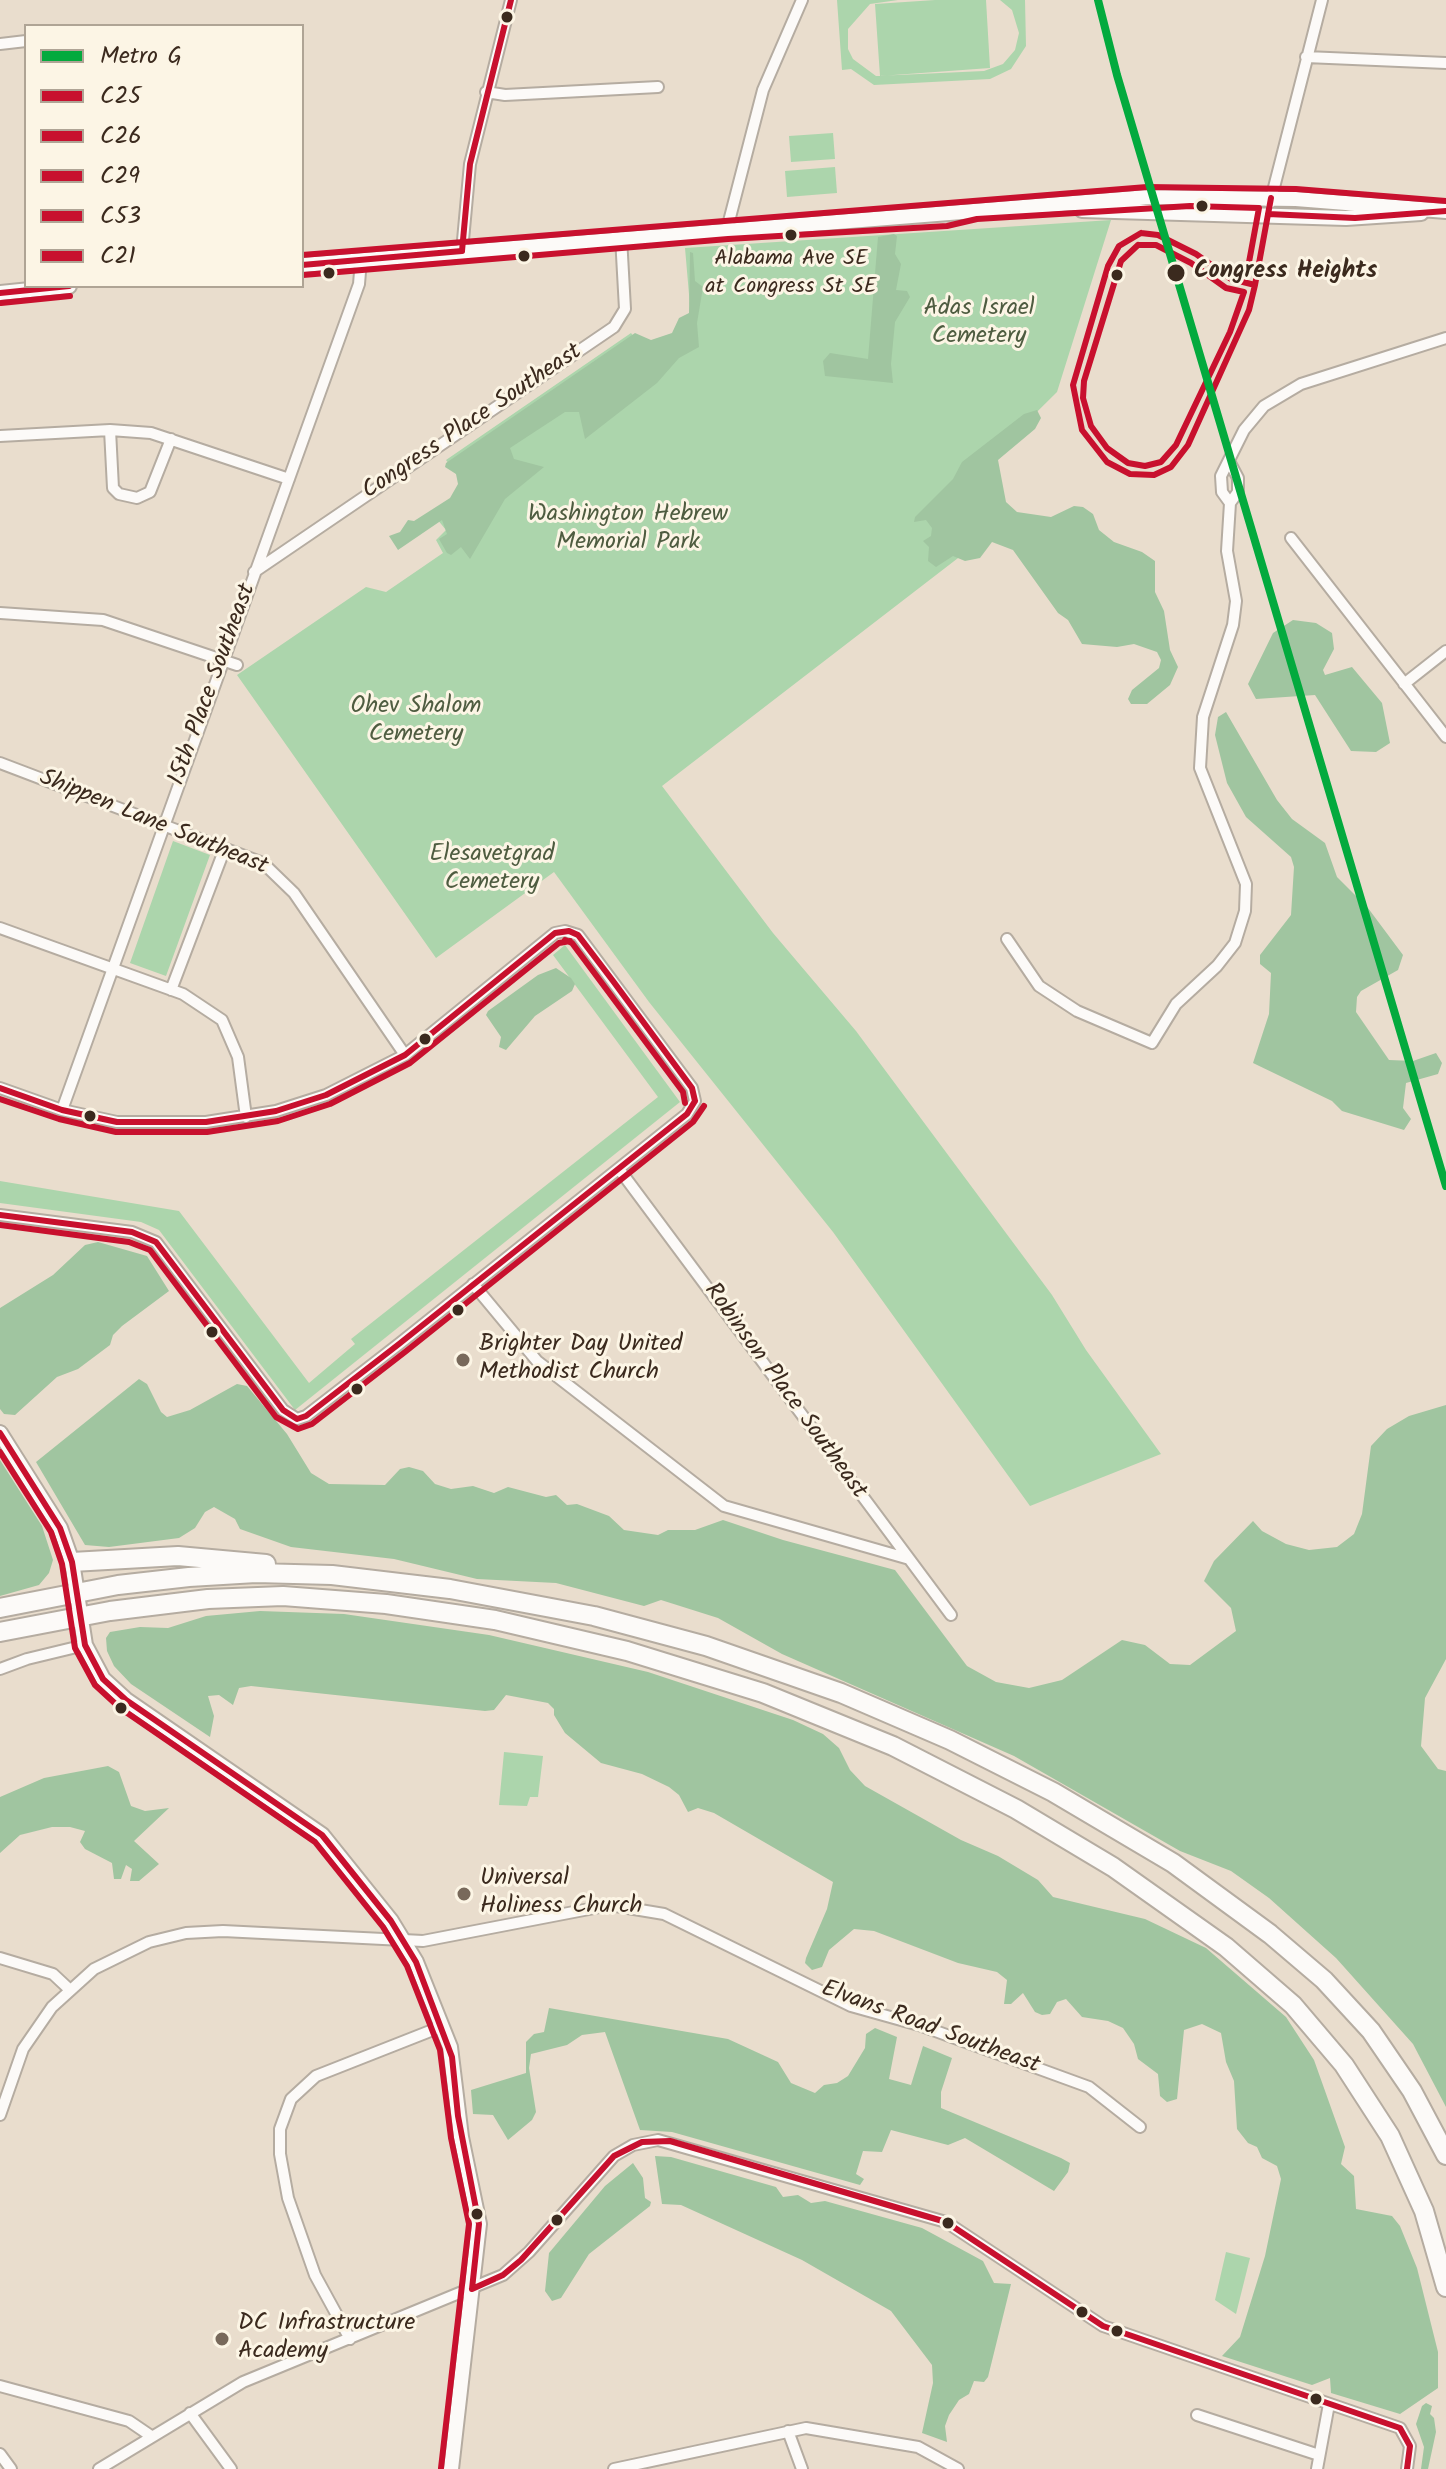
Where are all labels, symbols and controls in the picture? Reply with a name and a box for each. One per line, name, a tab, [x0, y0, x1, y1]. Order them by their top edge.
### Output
unlabelled marker	[499, 9, 515, 25]
legend	[24, 24, 304, 288]
text: Metro G	[100, 37, 182, 76]
text: C25	[100, 77, 141, 116]
text: C26	[100, 117, 142, 156]
text: C29	[100, 157, 140, 196]
text: C53	[100, 197, 141, 236]
unlabelled marker	[1194, 198, 1210, 214]
marker: Alabama Ave SE at Congress St SE	[783, 227, 799, 243]
text: C21	[100, 237, 136, 276]
place label: Alabama Ave SE at Congress St SE	[705, 247, 877, 298]
unlabelled marker	[516, 248, 532, 264]
place label: Congress Heights	[1194, 259, 1377, 287]
marker: Congress Heights	[1165, 262, 1187, 284]
unlabelled marker	[321, 265, 337, 281]
unlabelled marker	[1109, 267, 1125, 283]
park label: Adas Israel Cemetery	[923, 296, 1035, 352]
street label: Congress Place Southeast	[358, 339, 588, 507]
park label: Washington Hebrew Memorial Park	[528, 502, 728, 558]
street label: 15th Place Southeast	[164, 580, 264, 790]
park label: Ohev Shalom Cemetery	[351, 694, 481, 750]
street label: Shippen Lane Southeast	[35, 765, 271, 883]
park label: Elesavetgrad Cemetery	[430, 842, 554, 898]
unlabelled marker	[417, 1031, 433, 1047]
unlabelled marker	[82, 1108, 98, 1124]
street label: Robinson Place Southeast	[696, 1279, 872, 1505]
unlabelled marker	[450, 1302, 466, 1318]
unlabelled marker	[204, 1324, 220, 1340]
place label: Brighter Day United Methodist Church	[479, 1332, 682, 1388]
marker: Brighter Day United Methodist Church	[454, 1351, 472, 1369]
unlabelled marker	[349, 1381, 365, 1397]
unlabelled marker	[113, 1700, 129, 1716]
place label: Universal Holiness Church	[480, 1866, 642, 1922]
marker: Universal Holiness Church	[455, 1885, 473, 1903]
street label: Elvans Road Southeast	[817, 1976, 1043, 2082]
unlabelled marker	[469, 2206, 485, 2222]
unlabelled marker	[549, 2212, 565, 2228]
unlabelled marker	[940, 2215, 956, 2231]
unlabelled marker	[1074, 2304, 1090, 2320]
place label: DC Infrastructure Academy	[238, 2311, 415, 2367]
unlabelled marker	[1109, 2323, 1125, 2339]
marker: DC Infrastructure Academy	[213, 2330, 231, 2348]
unlabelled marker	[1308, 2391, 1324, 2407]

